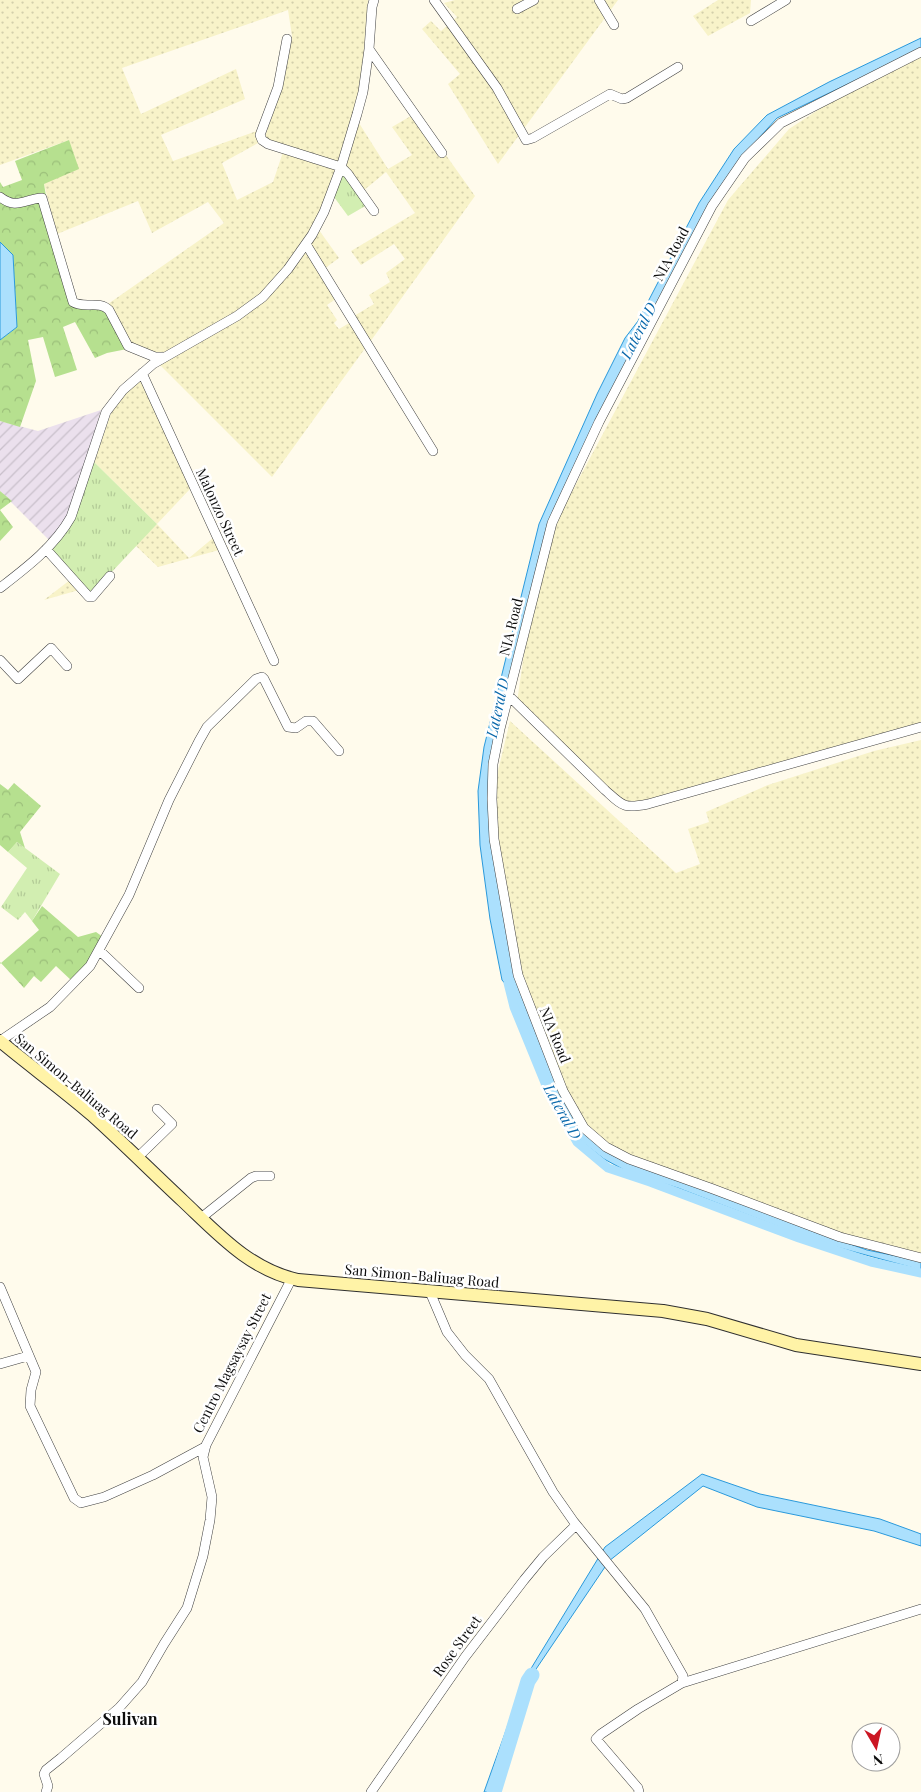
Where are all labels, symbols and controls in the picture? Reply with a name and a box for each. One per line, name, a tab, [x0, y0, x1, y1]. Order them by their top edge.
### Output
street label: NIA Road	[648, 223, 693, 284]
water label: Lateral D	[615, 299, 661, 363]
street label: Malonzo Street	[192, 465, 249, 560]
street label: NIA Road	[494, 596, 527, 658]
water label: Lateral D	[481, 676, 513, 740]
street label: NIA Road	[536, 1004, 575, 1066]
street label: San Simon-Baliuag Road	[11, 1029, 142, 1143]
water label: Lateral D	[539, 1079, 586, 1143]
street label: San Simon-Baliuag Road	[344, 1259, 500, 1292]
street label: Centro Magsaysay Street	[188, 1289, 276, 1436]
street label: Rose Street	[428, 1610, 486, 1680]
district label: Sulivan	[102, 1708, 158, 1729]
north arrow	[851, 1722, 901, 1772]
text: N	[872, 1750, 885, 1771]

